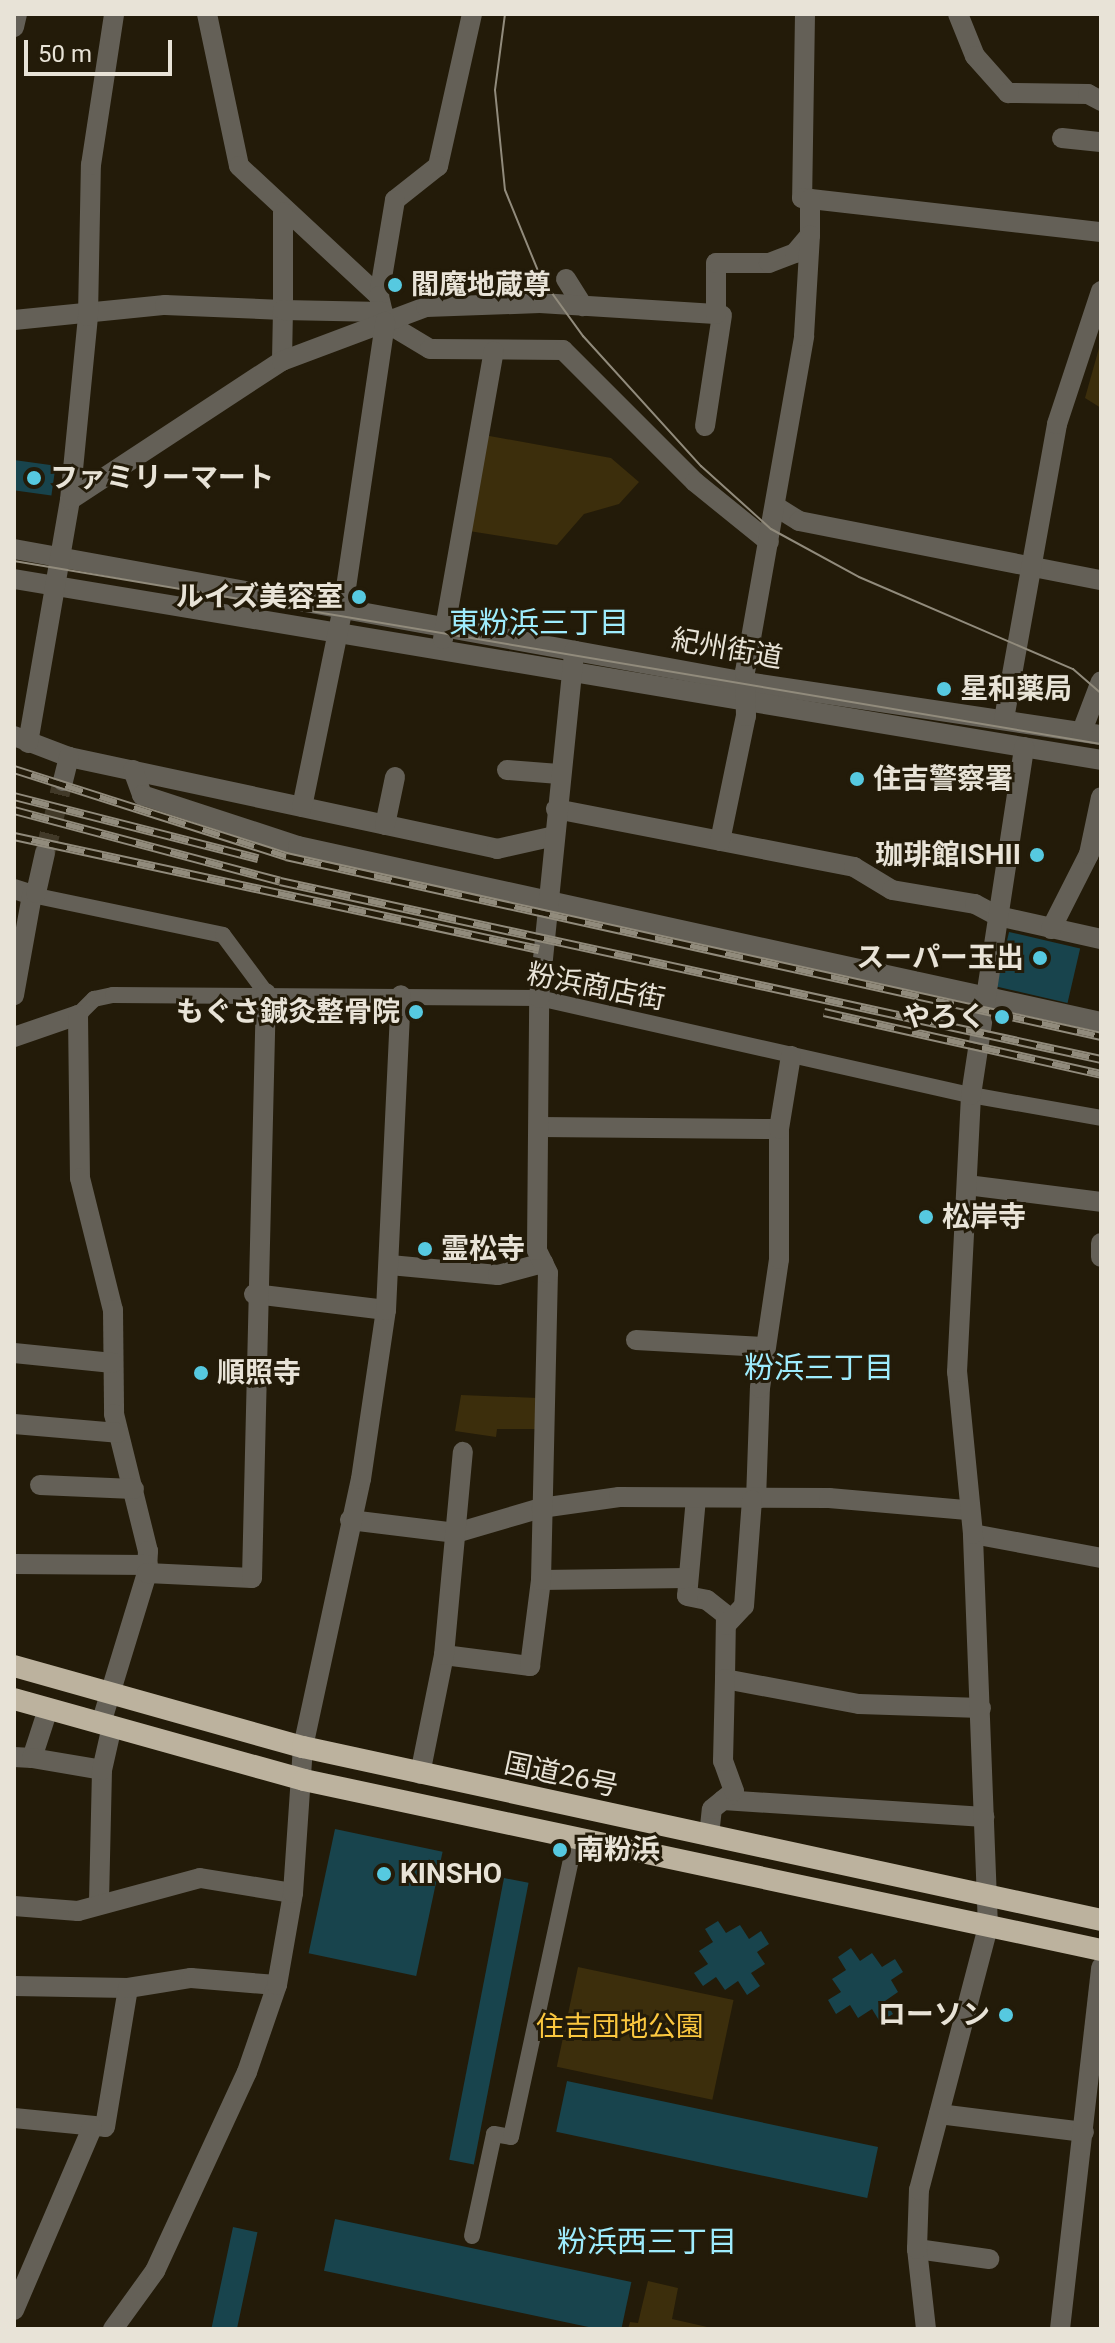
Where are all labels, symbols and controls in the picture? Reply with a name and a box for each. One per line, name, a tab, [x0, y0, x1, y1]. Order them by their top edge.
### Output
scale bar	[28, 24, 176, 74]
text: 50 m	[38, 40, 92, 68]
place label: 閻魔地蔵尊	[411, 268, 551, 302]
marker: 閻魔地蔵尊	[386, 276, 404, 294]
place label: ファミリーマート	[50, 461, 274, 495]
marker: ファミリーマート	[25, 469, 43, 487]
place label: ルイズ美容室	[175, 580, 343, 614]
marker: ルイズ美容室	[350, 588, 368, 606]
district label: 東粉浜三丁目	[449, 605, 629, 641]
street label: 紀州街道	[669, 623, 785, 675]
place label: 星和薬局	[960, 672, 1072, 706]
marker: 星和薬局	[935, 680, 953, 698]
place label: 住吉警察署	[873, 762, 1013, 796]
marker: 住吉警察署	[848, 770, 866, 788]
place label: 珈琲館ISHII	[875, 838, 1021, 872]
marker: 珈琲館ISHII	[1028, 846, 1046, 864]
place label: スーパー玉出	[856, 941, 1024, 975]
marker: スーパー玉出	[1031, 949, 1049, 967]
street label: 粉浜商店街	[524, 957, 668, 1017]
place label: もぐさ鍼灸整骨院	[176, 995, 400, 1029]
place label: やろく	[902, 1000, 986, 1034]
marker: もぐさ鍼灸整骨院	[407, 1003, 425, 1021]
marker: やろく	[993, 1008, 1011, 1026]
place label: 松岸寺	[942, 1200, 1026, 1234]
marker: 松岸寺	[917, 1208, 935, 1226]
place label: 霊松寺	[441, 1232, 525, 1266]
marker: 霊松寺	[416, 1240, 434, 1258]
district label: 粉浜三丁目	[744, 1350, 894, 1386]
place label: 順照寺	[217, 1356, 301, 1390]
marker: 順照寺	[192, 1364, 210, 1382]
street label: 国道26号	[501, 1747, 621, 1803]
place label: 南粉浜	[576, 1833, 660, 1867]
marker: 南粉浜	[551, 1841, 569, 1859]
place label: KINSHO	[400, 1857, 502, 1891]
marker: KINSHO	[375, 1865, 393, 1883]
place label: ローソン	[878, 1998, 990, 2032]
marker: ローソン	[997, 2006, 1015, 2024]
park label: 住吉団地公園	[536, 2010, 704, 2044]
district label: 粉浜西三丁目	[557, 2224, 737, 2260]

